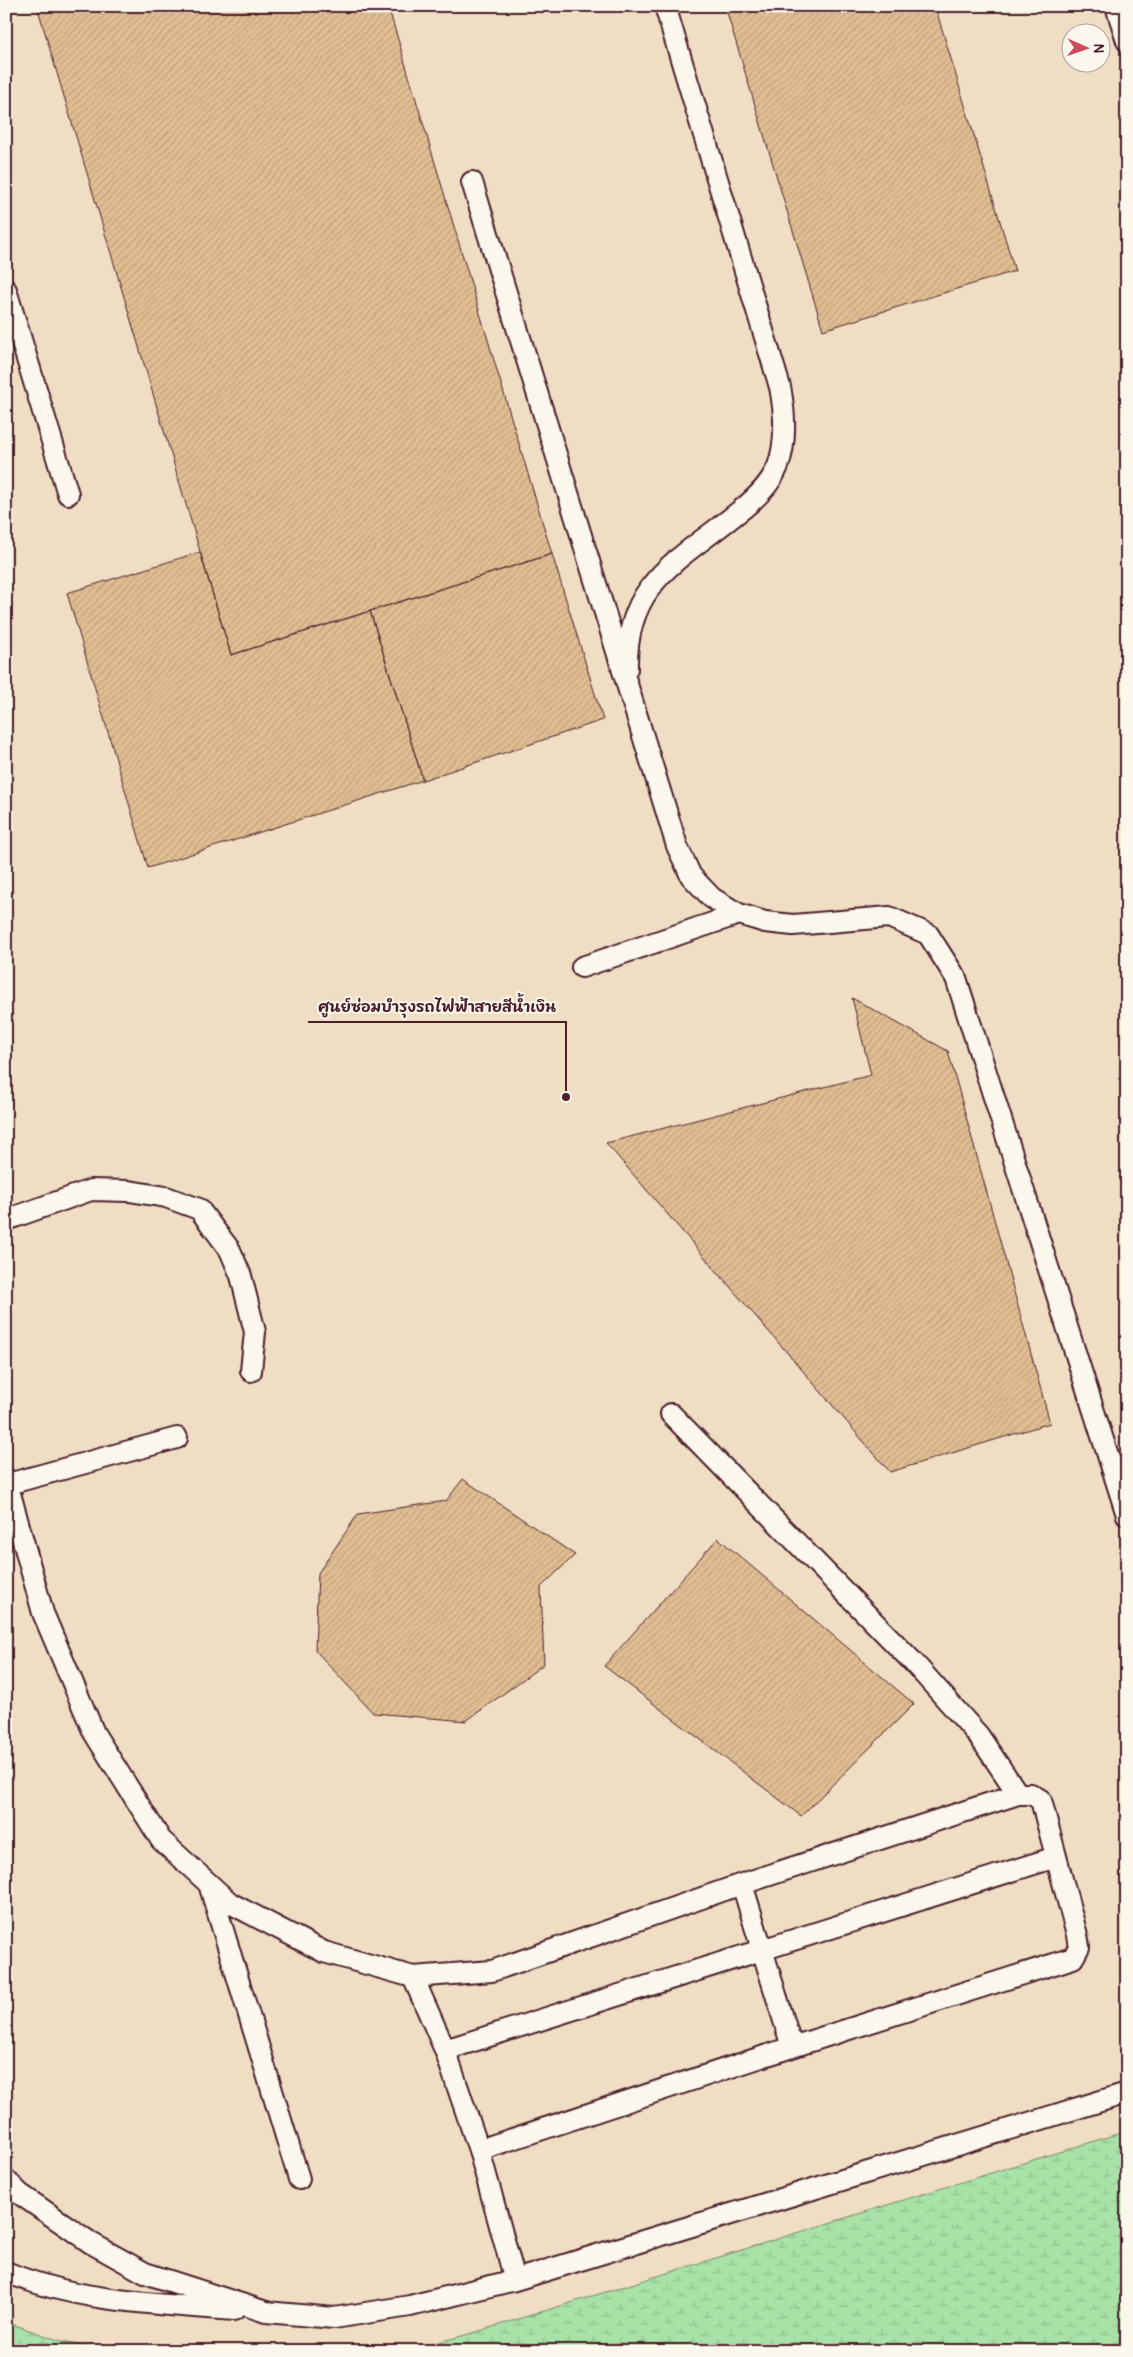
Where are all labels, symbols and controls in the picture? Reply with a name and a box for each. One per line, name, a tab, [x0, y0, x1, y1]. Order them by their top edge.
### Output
north arrow	[1060, 22, 1110, 72]
text: N	[1090, 43, 1107, 53]
callout: ศูนย์ซ่อมบำรุงรถไฟฟ้าสายสีน้ำเงิน	[308, 992, 566, 1022]
text: ศูนย์ซ่อมบำรุงรถไฟฟ้าสายสีน้ำเงิน	[318, 992, 556, 1018]

